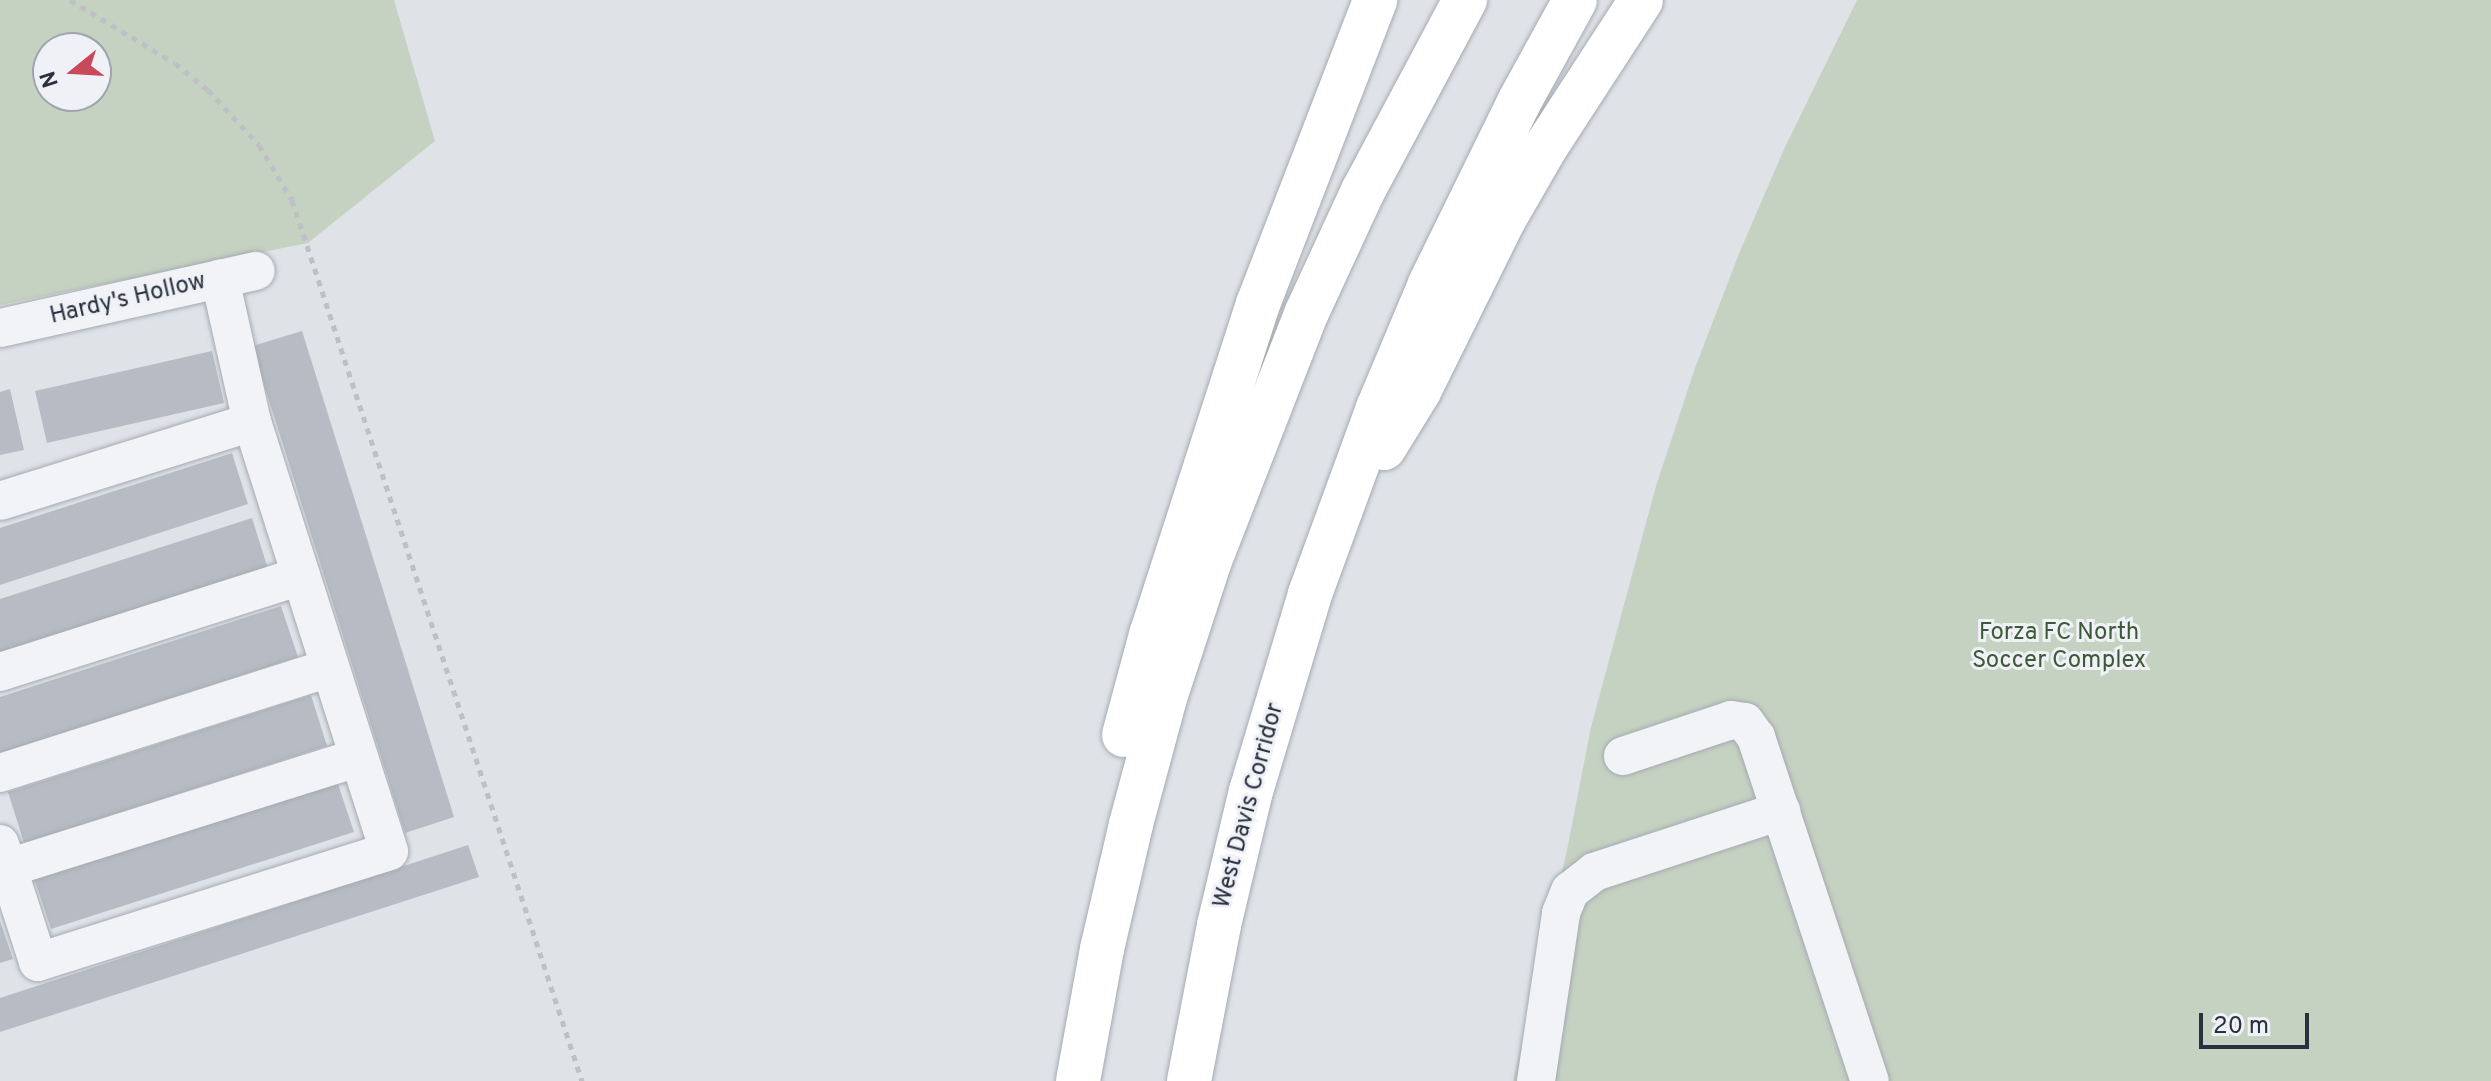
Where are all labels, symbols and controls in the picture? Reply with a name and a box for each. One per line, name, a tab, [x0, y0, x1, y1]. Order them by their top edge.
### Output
north arrow	[32, 32, 112, 112]
text: N	[35, 67, 66, 91]
street label: Hardy's Hollow	[47, 268, 209, 332]
park label: Forza FC North Soccer Complex	[1972, 620, 2146, 676]
street label: West Davis Corridor	[1209, 700, 1291, 912]
scale bar	[2203, 997, 2313, 1047]
text: 20 m	[2213, 1012, 2269, 1042]

